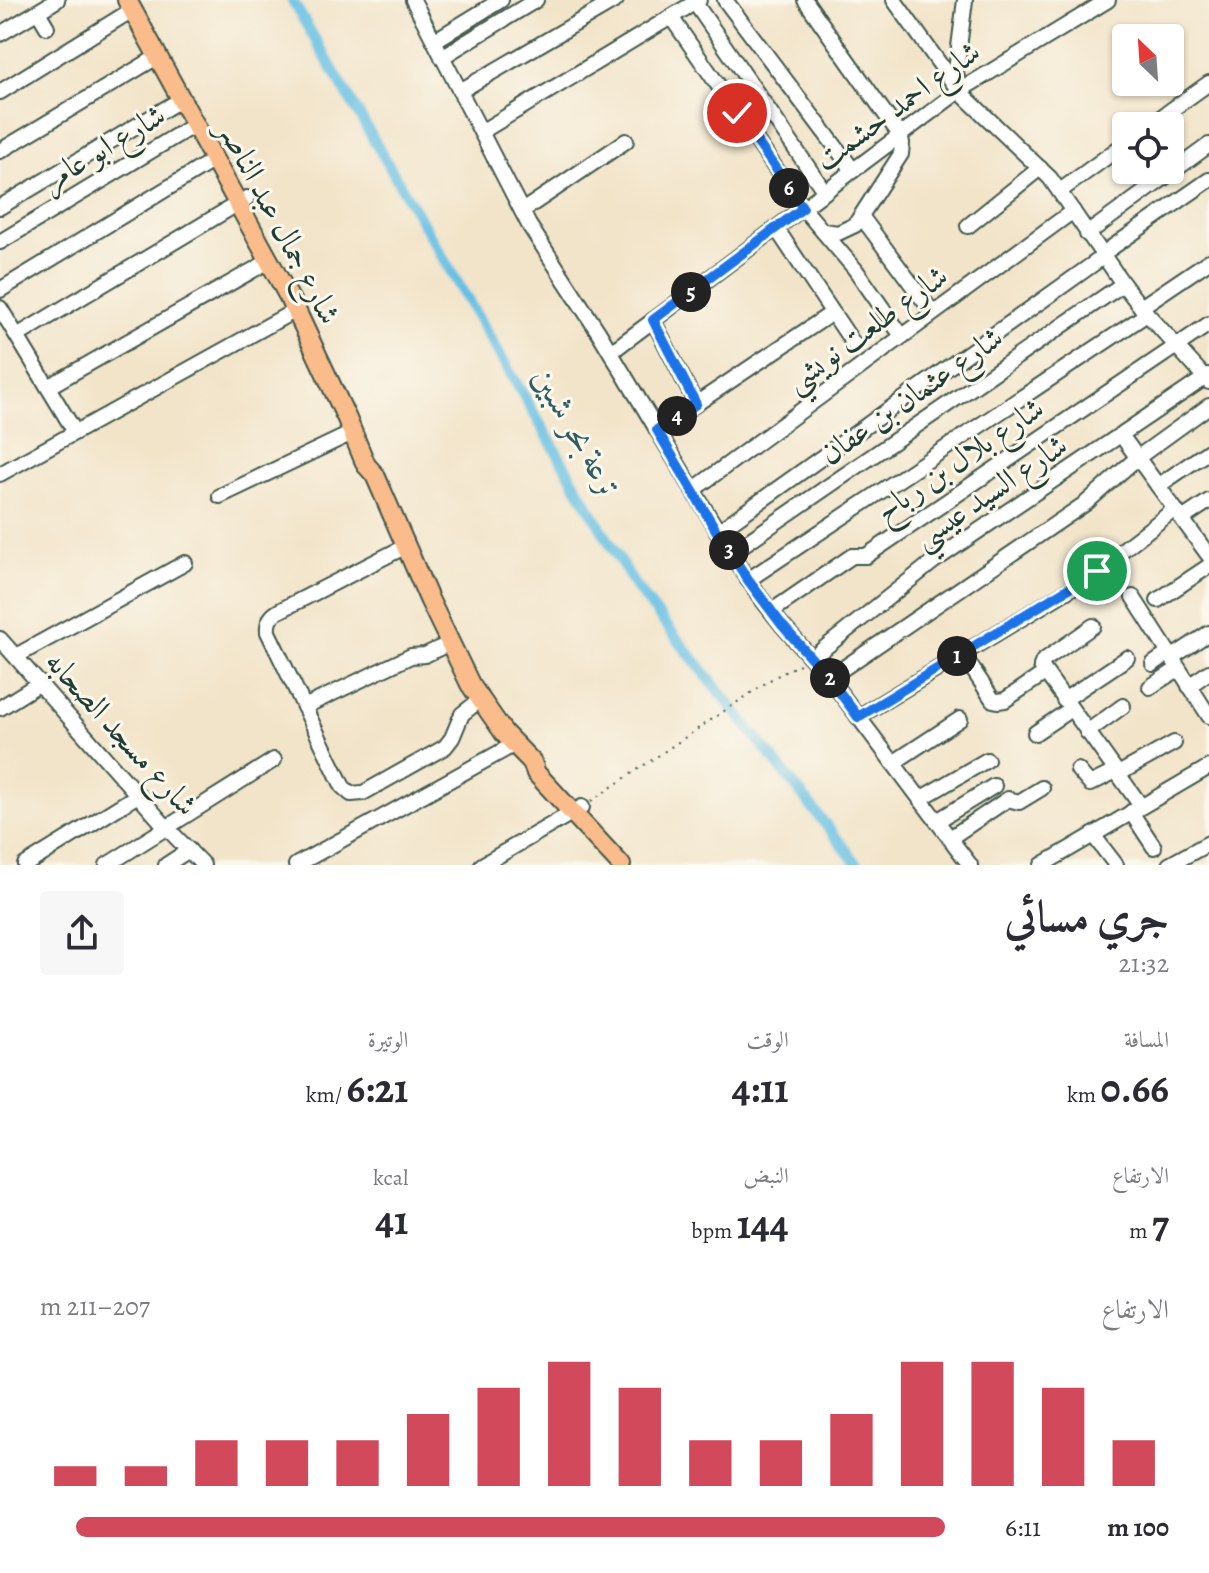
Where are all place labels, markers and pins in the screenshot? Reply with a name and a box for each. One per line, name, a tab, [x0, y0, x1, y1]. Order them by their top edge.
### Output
pin	[703, 79, 771, 147]
pin: 6	[769, 168, 809, 208]
pin: 5	[671, 272, 711, 312]
pin: 4	[657, 396, 697, 436]
pin: 3	[709, 530, 749, 570]
pin	[1063, 537, 1131, 605]
pin: 1	[937, 636, 977, 676]
pin: 2	[810, 658, 850, 698]

